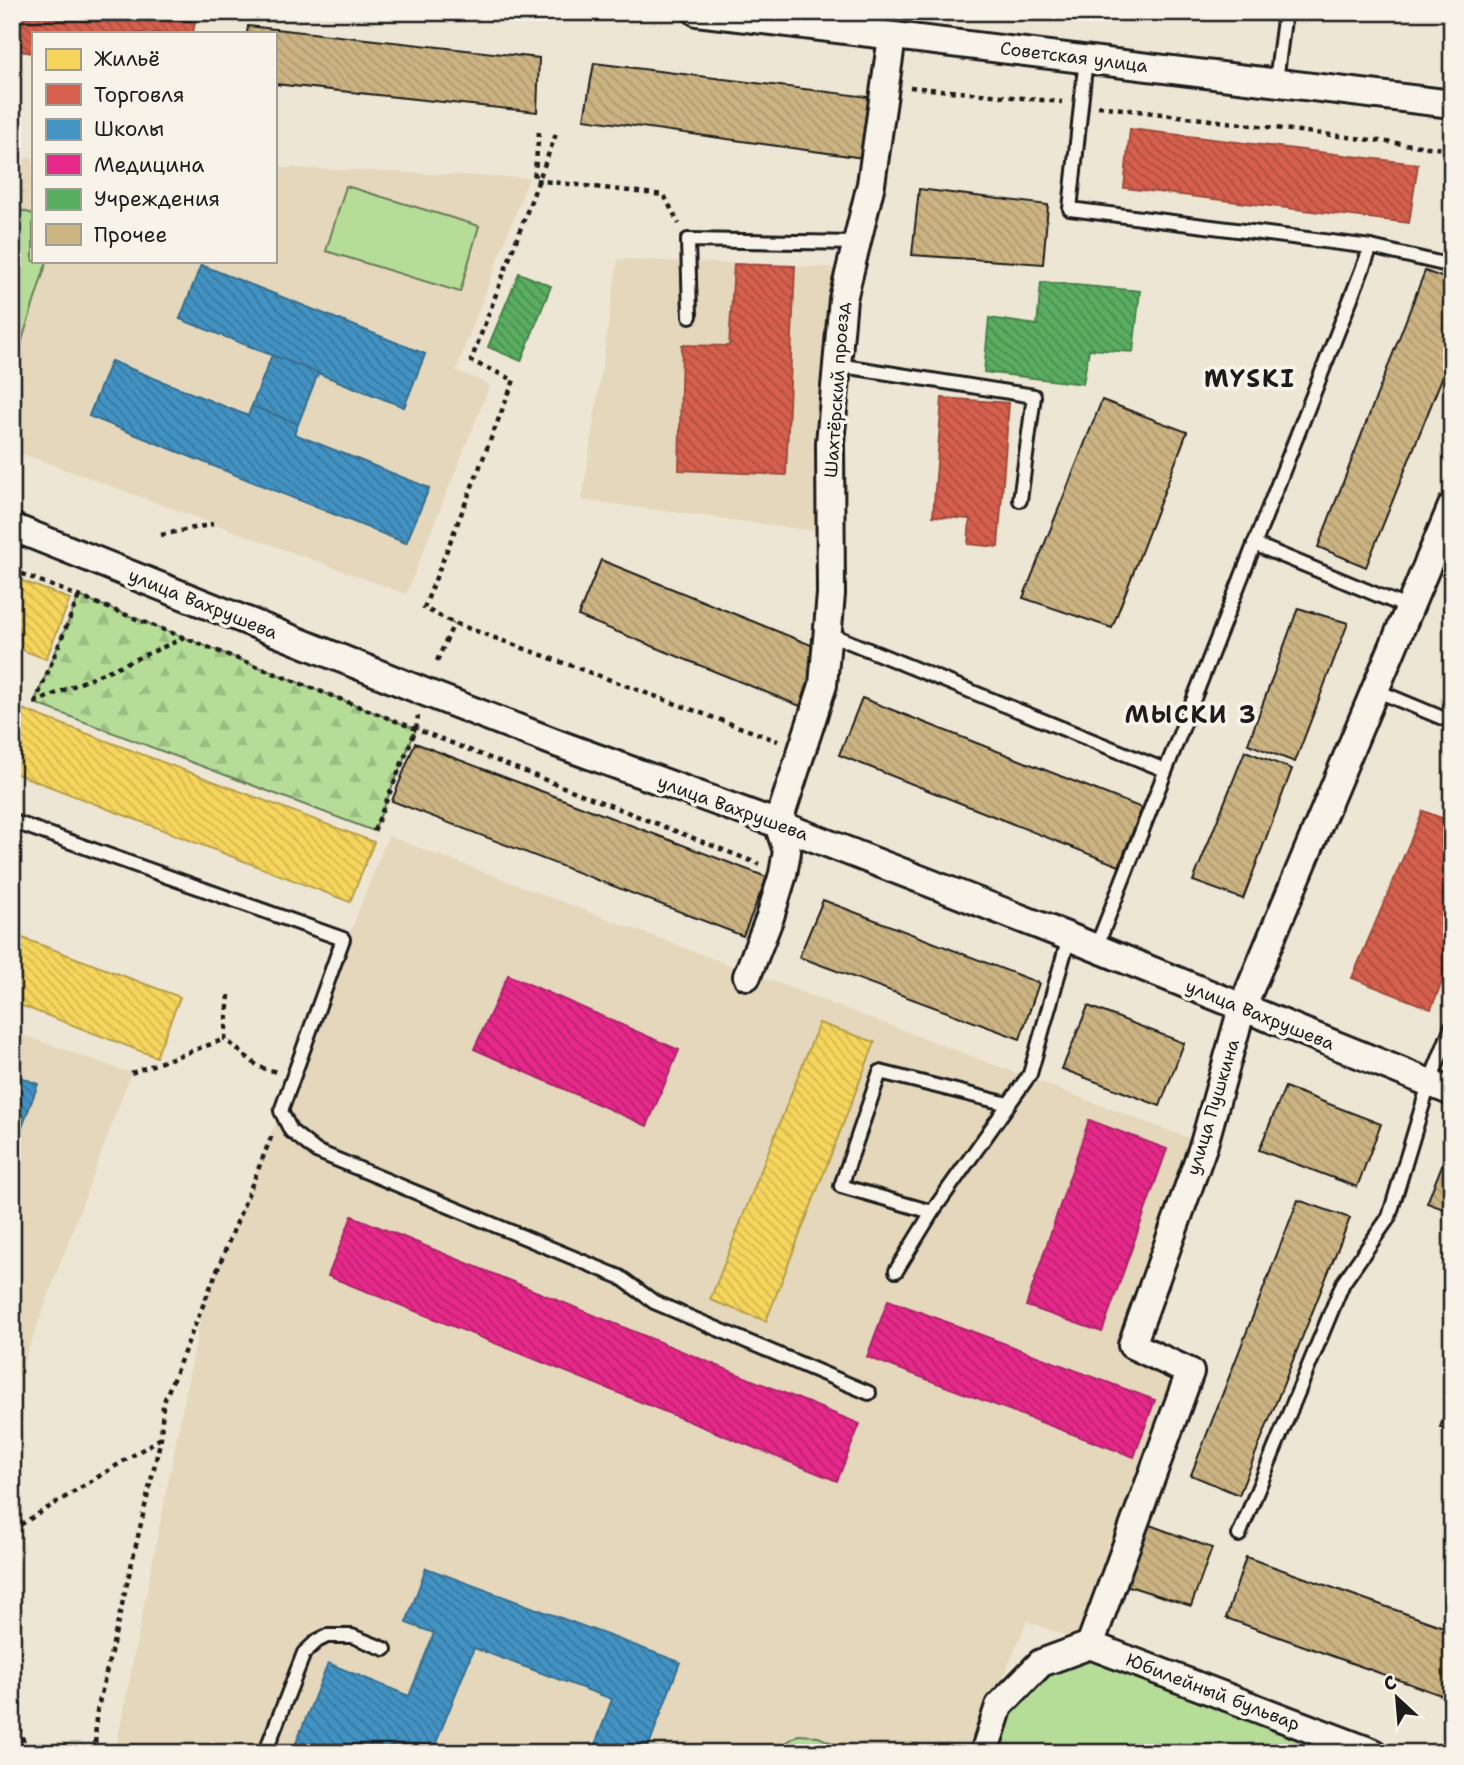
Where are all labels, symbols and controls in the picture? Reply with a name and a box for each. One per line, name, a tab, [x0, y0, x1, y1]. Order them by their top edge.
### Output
legend	[32, 32, 276, 262]
street label: Советская улица	[999, 36, 1149, 78]
text: Жильё	[94, 45, 160, 73]
text: Торговля	[94, 81, 184, 109]
text: Школы	[94, 115, 164, 143]
text: Медицина	[94, 151, 204, 179]
text: Учреждения	[94, 185, 220, 213]
text: Прочее	[94, 221, 167, 249]
street label: Шахтёрский проезд	[819, 301, 855, 479]
district label: MYSKI	[1204, 363, 1296, 395]
street label: улица Вахрушева	[125, 563, 281, 645]
district label: МЫСКИ 3	[1124, 699, 1258, 731]
street label: улица Вахрушева	[654, 770, 812, 846]
street label: улица Вахрушева	[1182, 974, 1338, 1056]
street label: улица Пушкина	[1181, 1036, 1245, 1178]
street label: Юбилейный бульвар	[1123, 1648, 1303, 1736]
north arrow	[1362, 1664, 1432, 1734]
text: С	[1379, 1669, 1400, 1697]

